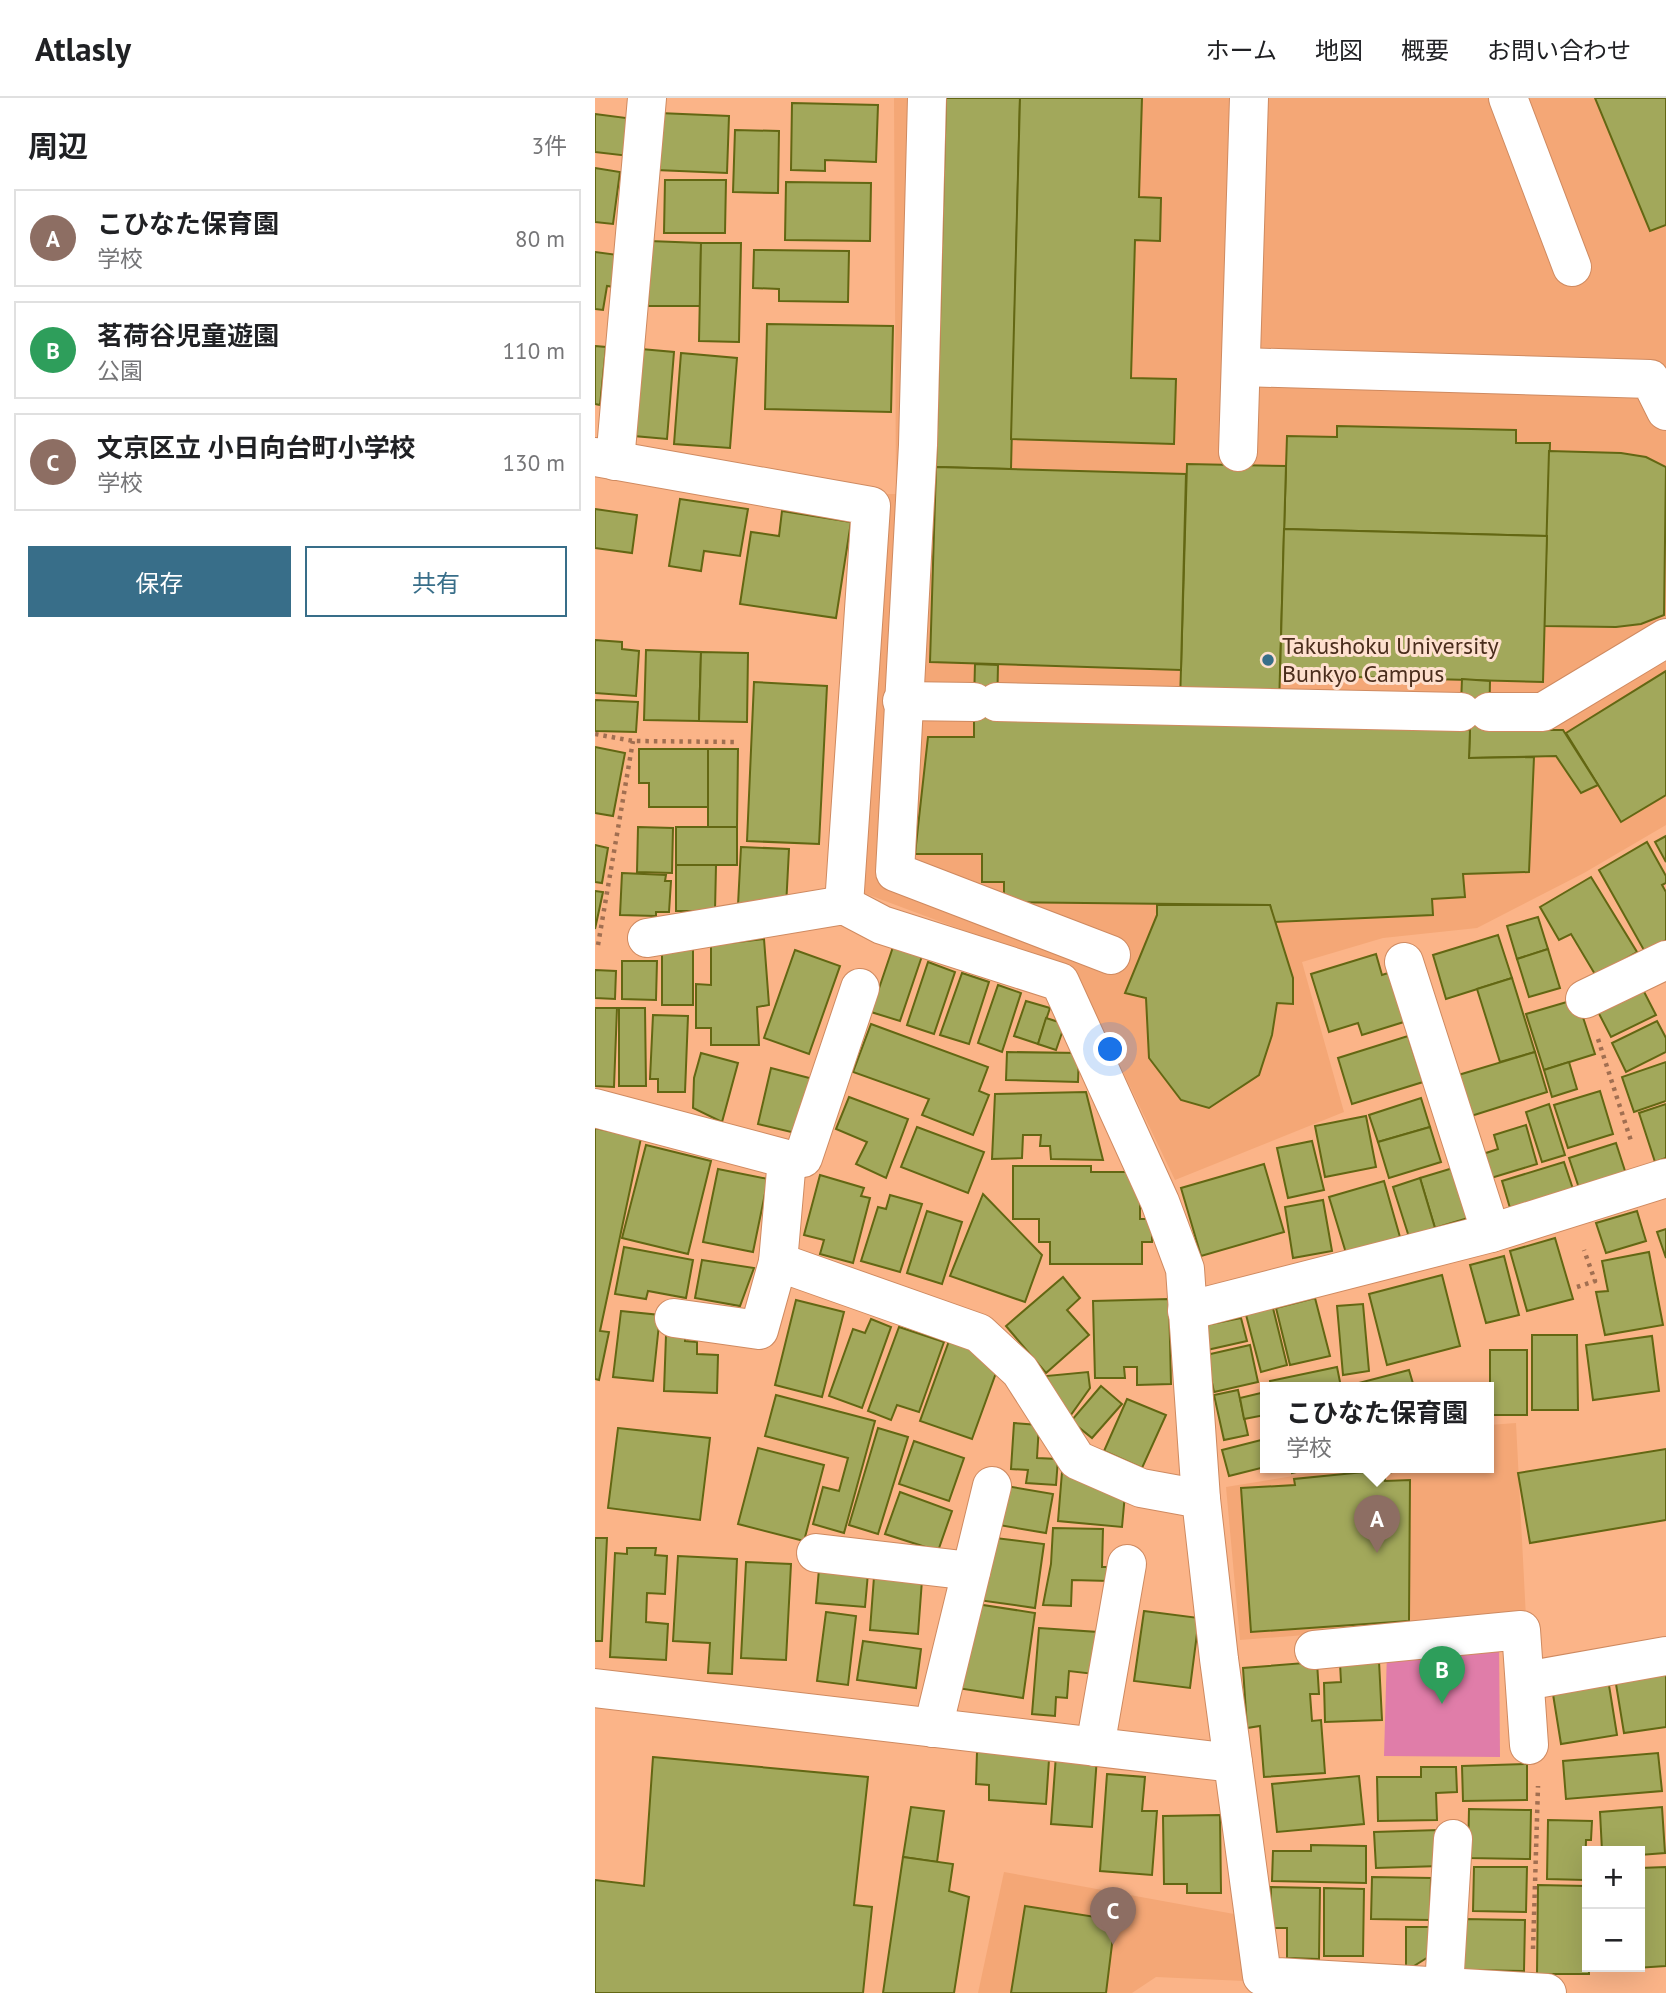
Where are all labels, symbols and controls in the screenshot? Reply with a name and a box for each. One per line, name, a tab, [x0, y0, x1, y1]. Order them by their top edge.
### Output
text: Atlasly	[35, 27, 131, 70]
text: ホーム	[1206, 35, 1277, 66]
text: 地図	[1315, 35, 1363, 66]
text: 概要	[1401, 35, 1449, 66]
text: お問い合わせ	[1487, 35, 1631, 66]
text: 周辺	[28, 126, 88, 165]
text: 3件	[531, 131, 567, 160]
text: こひなた保育園	[97, 207, 279, 240]
text: A	[46, 224, 60, 253]
text: 80 m	[515, 224, 565, 253]
text: 学校	[97, 244, 143, 273]
text: 茗荷谷児童遊園	[97, 319, 279, 352]
text: B	[46, 336, 60, 365]
text: 110 m	[503, 336, 565, 365]
text: 公園	[97, 356, 143, 385]
text: 文京区立 小日向台町小学校	[97, 431, 416, 464]
text: C	[47, 448, 59, 477]
text: 130 m	[503, 448, 565, 477]
text: 学校	[97, 468, 143, 497]
button: 保存	[28, 546, 291, 617]
button: 共有	[305, 546, 567, 617]
place label: Takushoku University Bunkyo Campus	[1282, 630, 1499, 689]
marker: Takushoku University Bunkyo Campus	[1260, 652, 1276, 668]
your location	[1093, 1032, 1127, 1066]
popup	[1260, 1382, 1494, 1473]
text: こひなた保育園	[1286, 1396, 1468, 1429]
text: 学校	[1286, 1433, 1332, 1462]
pin: A	[1354, 1495, 1400, 1553]
pin: B	[1419, 1646, 1465, 1704]
map controls	[1582, 1846, 1645, 1972]
button: +	[1582, 1846, 1645, 1909]
pin: C	[1090, 1887, 1136, 1945]
button: −	[1582, 1909, 1645, 1972]

